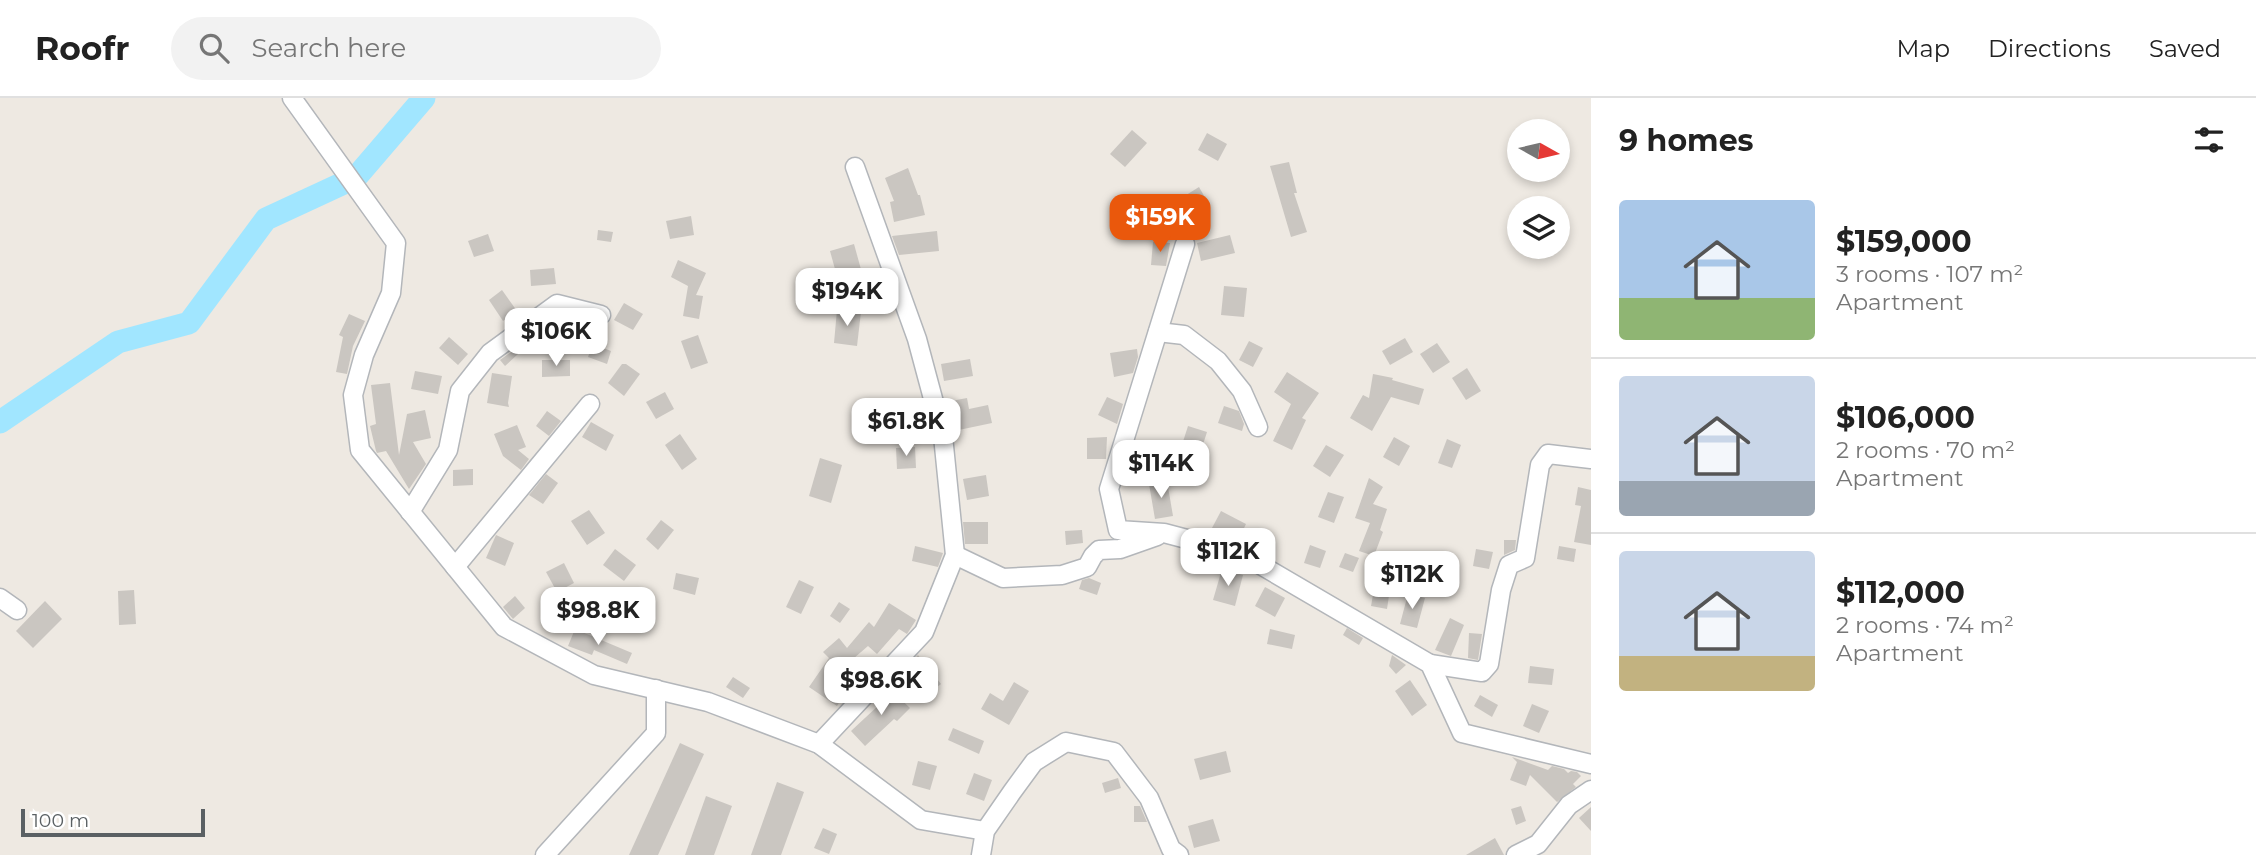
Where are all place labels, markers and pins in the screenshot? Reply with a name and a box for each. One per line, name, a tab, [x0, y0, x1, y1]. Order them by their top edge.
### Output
pin: $159K	[1111, 194, 1209, 254]
pin: $194K	[798, 268, 896, 328]
pin: $106K	[507, 308, 605, 368]
pin: $61.8K	[849, 398, 963, 458]
pin: $114K	[1112, 440, 1210, 500]
pin: $112K	[1179, 528, 1277, 588]
pin: $112K	[1363, 552, 1461, 611]
pin: $98.8K	[541, 588, 655, 647]
pin: $98.6K	[824, 658, 938, 717]

